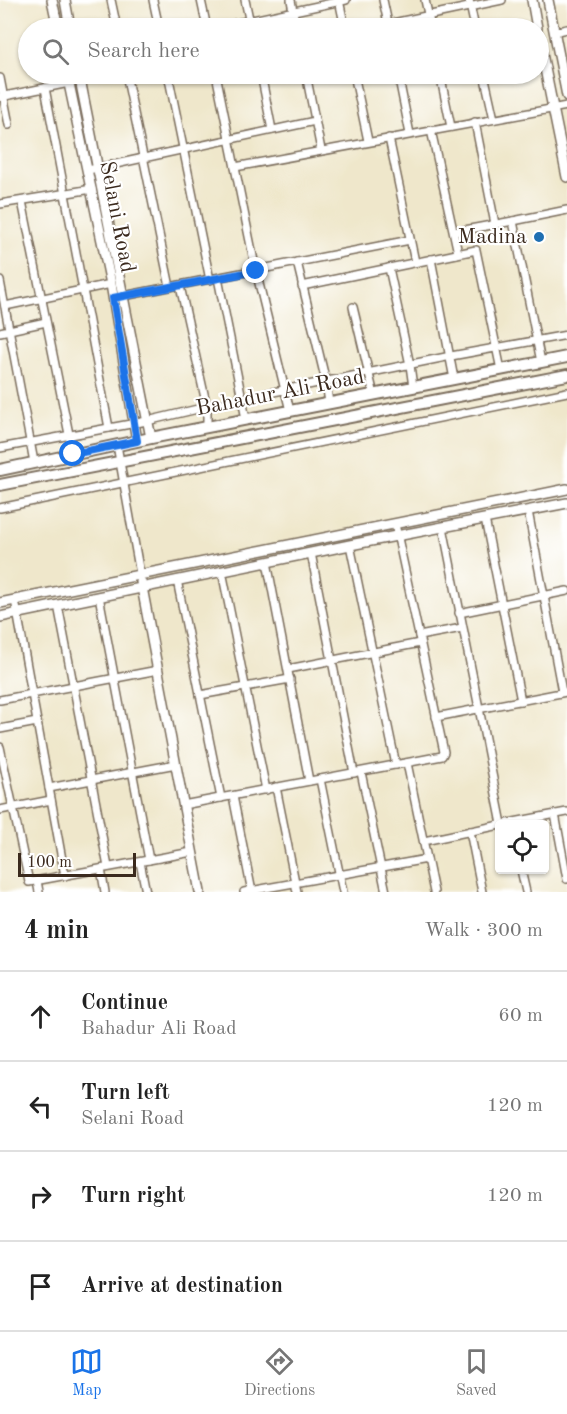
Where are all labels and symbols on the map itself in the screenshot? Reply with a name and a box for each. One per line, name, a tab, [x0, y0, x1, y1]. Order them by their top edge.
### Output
street label: Selani Road	[95, 159, 139, 275]
place label: Madina	[458, 226, 527, 248]
marker: Madina	[532, 230, 546, 244]
route end	[242, 257, 268, 283]
street label: Bahadur Ali Road	[194, 366, 366, 420]
route start	[59, 440, 85, 466]
scale bar	[18, 850, 136, 878]

